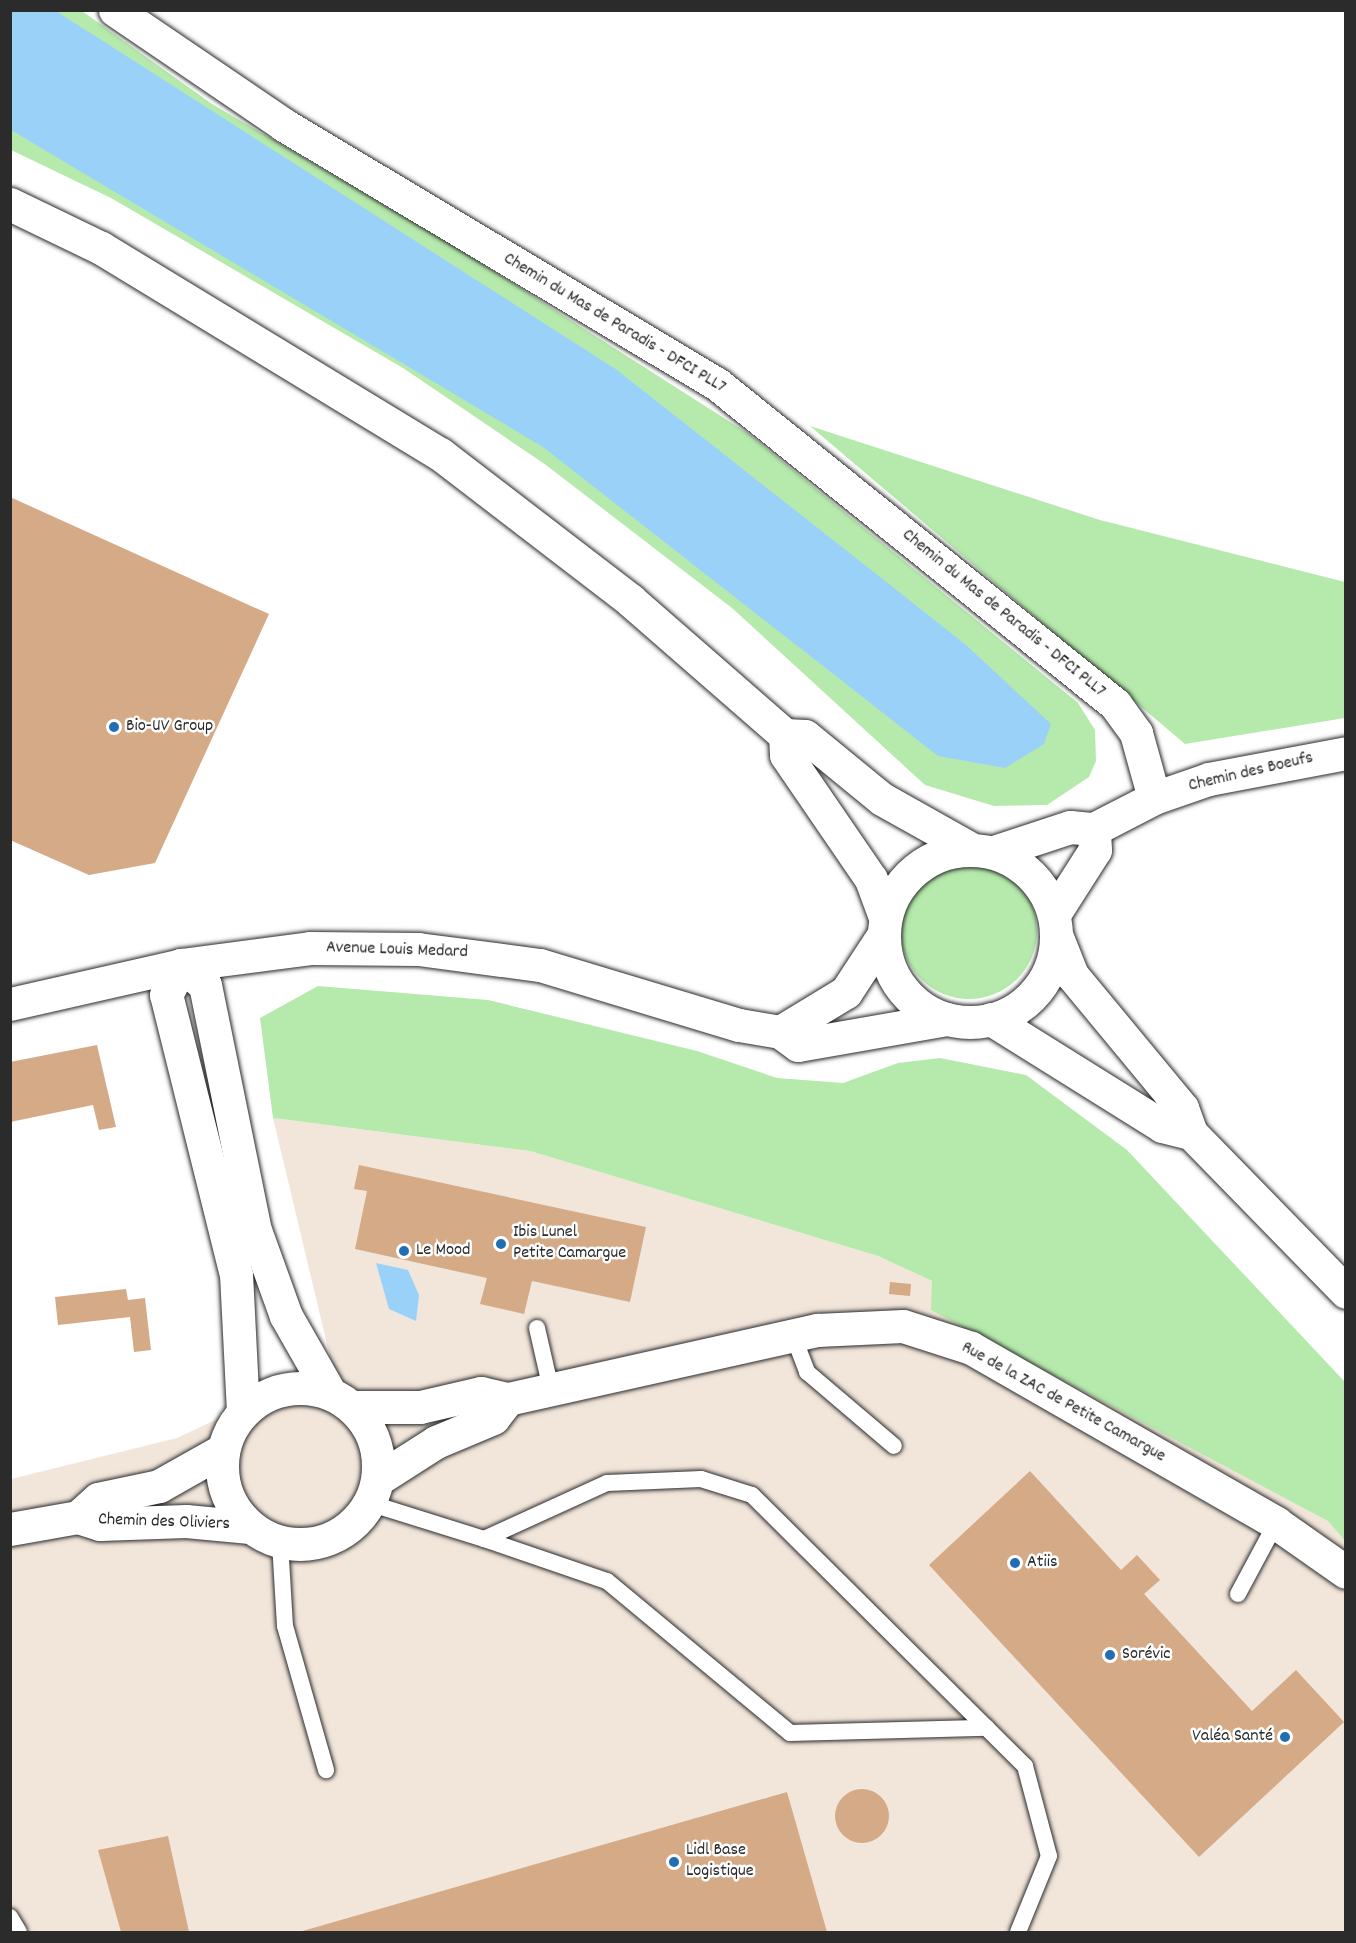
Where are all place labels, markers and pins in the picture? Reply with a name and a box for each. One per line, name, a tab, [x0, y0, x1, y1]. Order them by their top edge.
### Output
place label: Bio-UV Group	[126, 716, 213, 738]
marker: Bio-UV Group	[107, 720, 121, 734]
place label: Ibis Lunel Petite Camargue	[513, 1223, 626, 1266]
marker: Ibis Lunel Petite Camargue	[494, 1237, 508, 1251]
place label: Le Mood	[416, 1240, 470, 1262]
marker: Le Mood	[397, 1244, 411, 1258]
place label: Atiis	[1027, 1552, 1058, 1574]
marker: Atiis	[1008, 1556, 1022, 1570]
place label: Sorévic	[1122, 1644, 1170, 1666]
marker: Sorévic	[1103, 1648, 1117, 1662]
place label: Valéa Santé	[1192, 1726, 1273, 1748]
marker: Valéa Santé	[1278, 1730, 1292, 1744]
place label: Lidl Base Logistique	[686, 1841, 754, 1884]
marker: Lidl Base Logistique	[667, 1855, 681, 1869]

